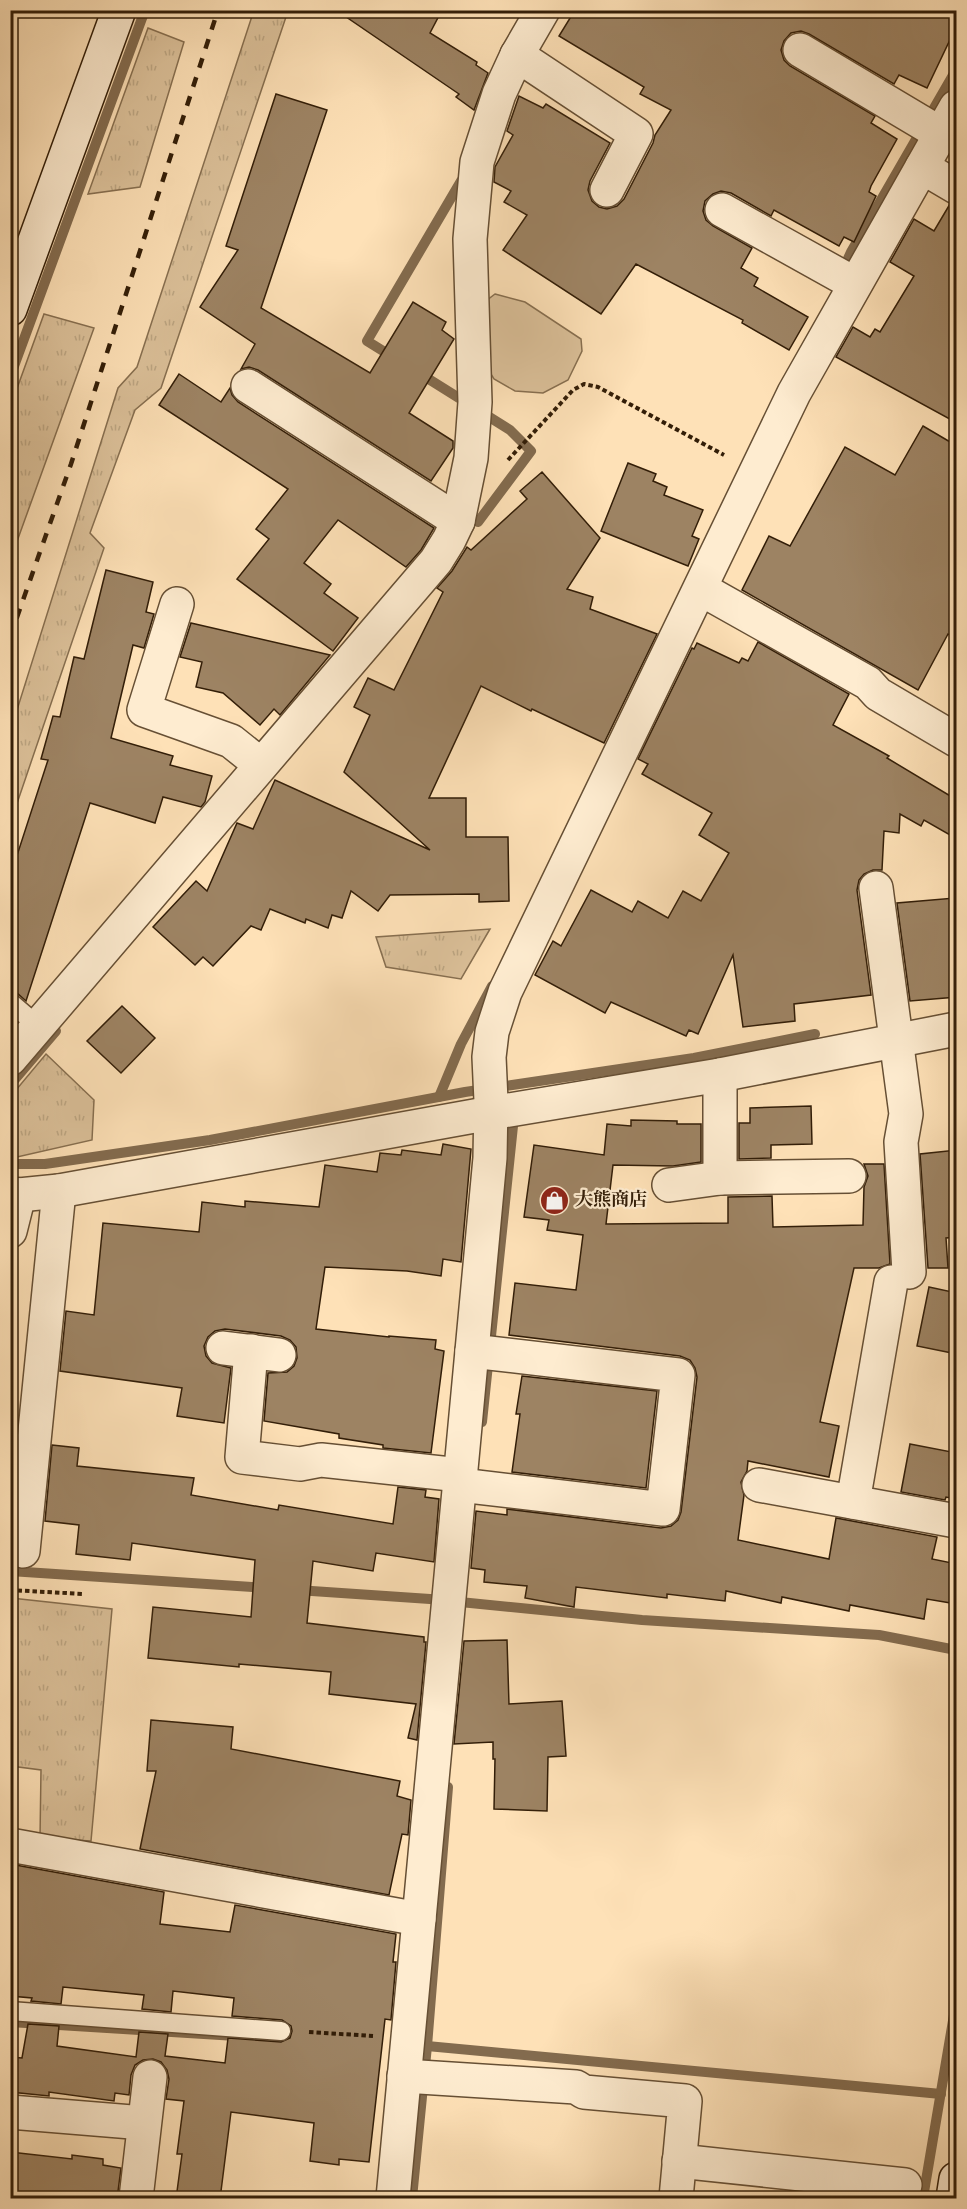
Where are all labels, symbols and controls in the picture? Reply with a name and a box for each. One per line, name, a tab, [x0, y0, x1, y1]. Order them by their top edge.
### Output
shop icon: 大熊商店	[538, 1184, 570, 1216]
place label: 大熊商店	[575, 1189, 647, 1212]

